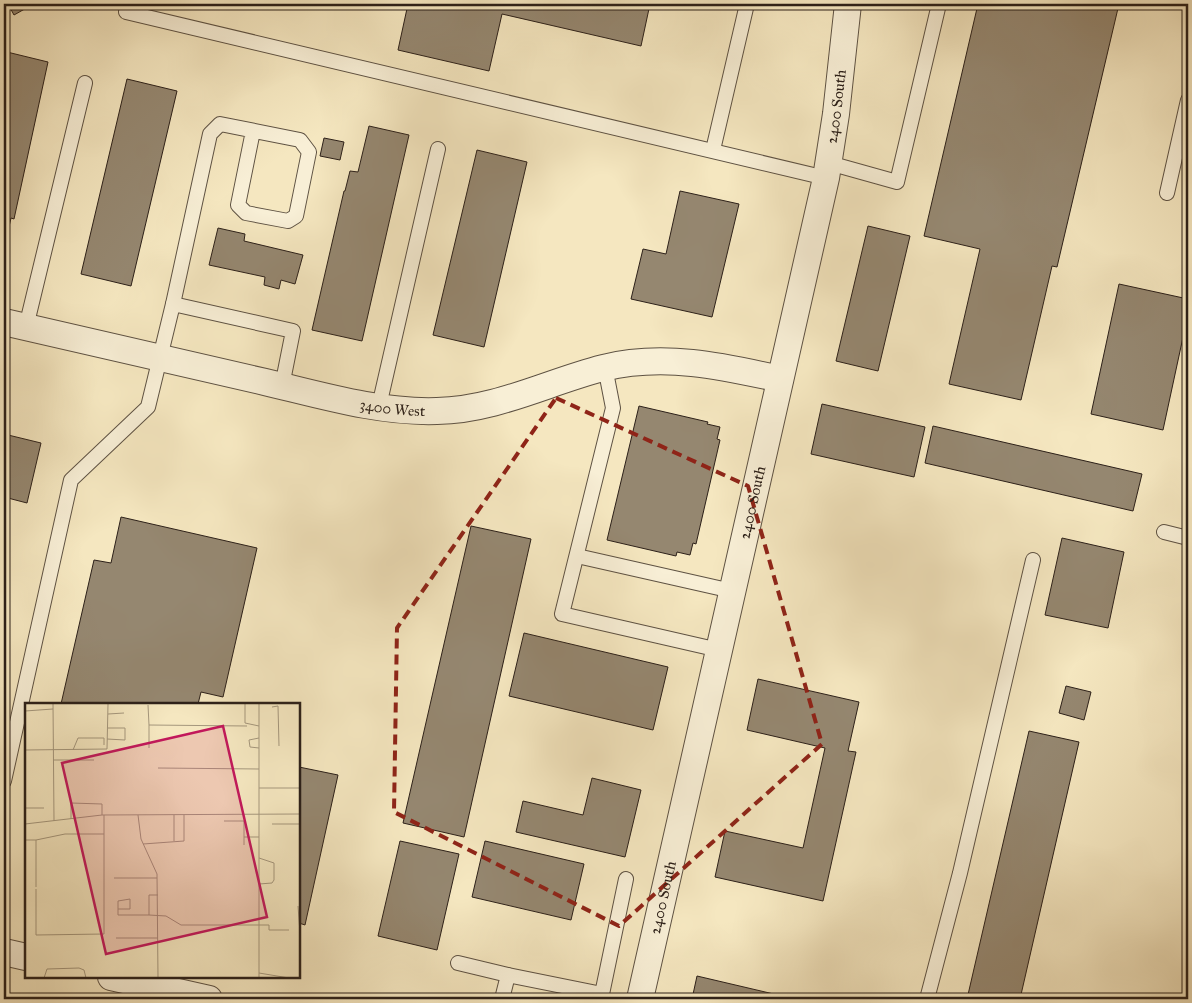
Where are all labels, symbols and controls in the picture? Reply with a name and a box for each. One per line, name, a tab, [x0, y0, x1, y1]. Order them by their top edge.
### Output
street label: 2400 South	[823, 68, 850, 145]
street label: 3400 West	[358, 395, 426, 420]
street label: 2400 South	[735, 464, 770, 541]
inset map	[25, 703, 300, 978]
street label: 2400 South	[646, 859, 680, 936]

